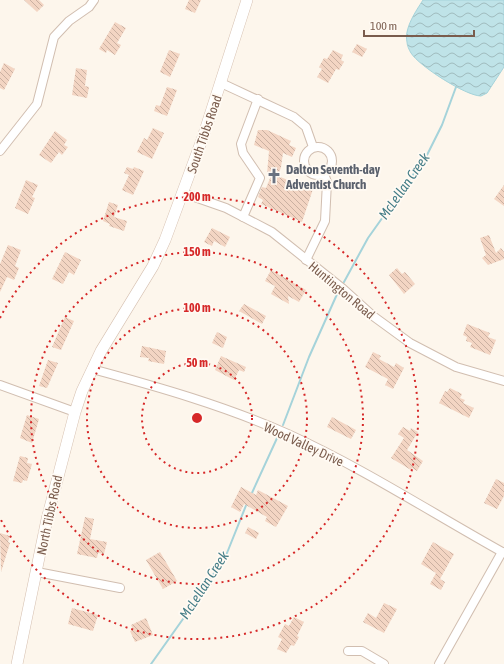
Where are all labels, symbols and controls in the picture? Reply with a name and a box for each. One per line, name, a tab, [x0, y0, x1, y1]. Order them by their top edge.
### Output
scale bar	[364, 12, 474, 38]
text: 100 m	[370, 19, 397, 33]
street label: South Tibbs Road	[184, 93, 225, 175]
water label: McLellan Creek	[375, 149, 433, 222]
place label: Dalton Seventh-day Adventist Church	[285, 162, 381, 192]
church icon: Dalton Seventh-day Adventist Church	[265, 167, 283, 185]
text: 200 m	[183, 190, 211, 204]
text: 150 m	[183, 245, 211, 259]
street label: Huntington Road	[306, 258, 378, 322]
text: 100 m	[183, 301, 211, 315]
text: 50 m	[186, 356, 208, 370]
centre of rings	[190, 411, 204, 425]
street label: Wood Valley Drive	[262, 419, 346, 469]
street label: North Tibbs Road	[34, 474, 65, 556]
water label: McLellan Creek	[176, 548, 232, 622]

